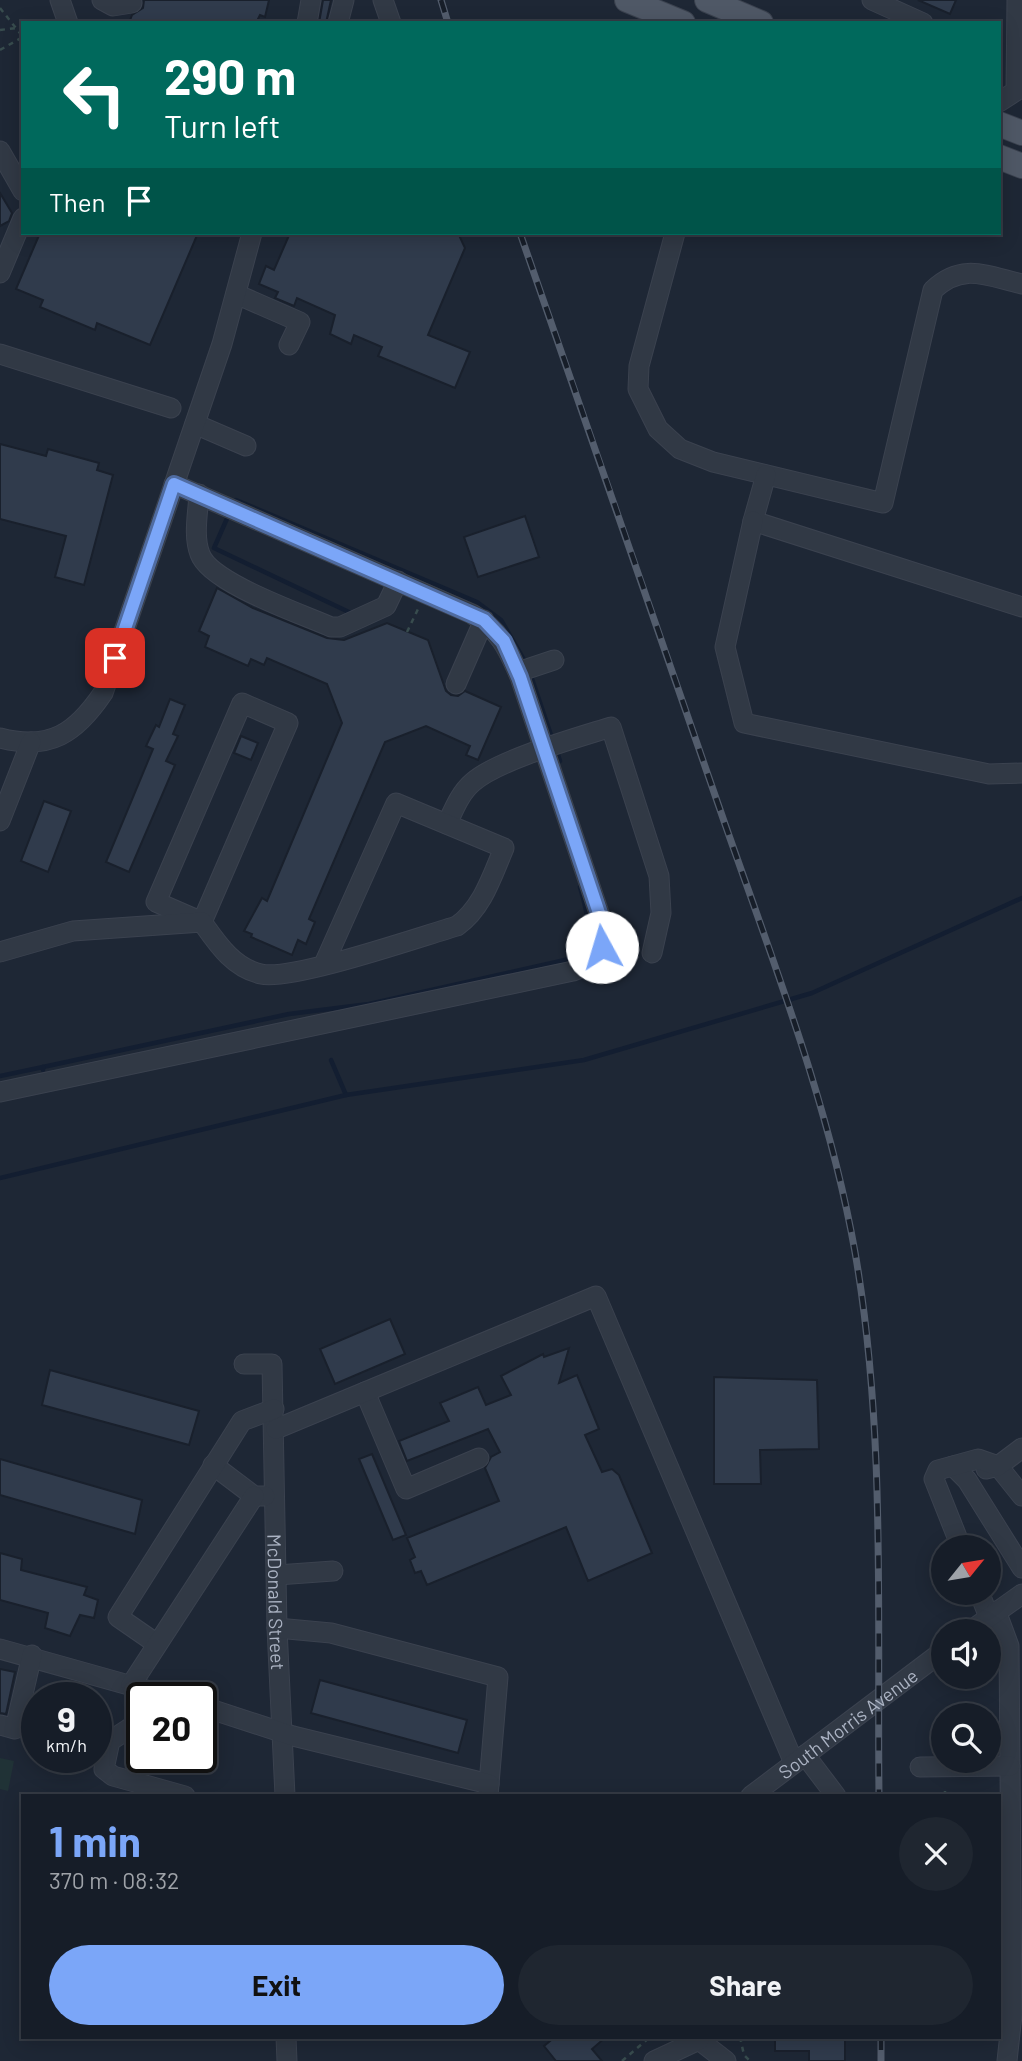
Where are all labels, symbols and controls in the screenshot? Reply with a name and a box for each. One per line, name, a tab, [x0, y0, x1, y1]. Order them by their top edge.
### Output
text: 290 m	[164, 46, 296, 105]
icon: left	[49, 49, 140, 140]
text: Turn left	[164, 106, 281, 144]
icon: arrive	[120, 182, 158, 220]
text: Then	[49, 186, 106, 217]
pin	[85, 628, 145, 688]
icon: arrive	[96, 639, 134, 677]
position arrow	[565, 910, 639, 984]
street label: McDonald Street	[264, 1534, 290, 1670]
north arrow	[931, 1535, 1001, 1605]
map controls	[931, 1535, 1001, 1773]
button: sound	[931, 1619, 1001, 1689]
street label: South Morris Avenue	[773, 1663, 922, 1783]
speed limit sign: 20	[126, 1682, 217, 1773]
text: 9	[57, 1697, 76, 1739]
button: search	[931, 1703, 1001, 1773]
text: km/h	[46, 1734, 87, 1756]
text: 1 min	[49, 1815, 141, 1865]
button: close	[899, 1817, 973, 1891]
text: 370 m · 08:32	[49, 1866, 179, 1894]
button: Exit	[49, 1945, 504, 2025]
button: Share	[518, 1945, 973, 2025]

